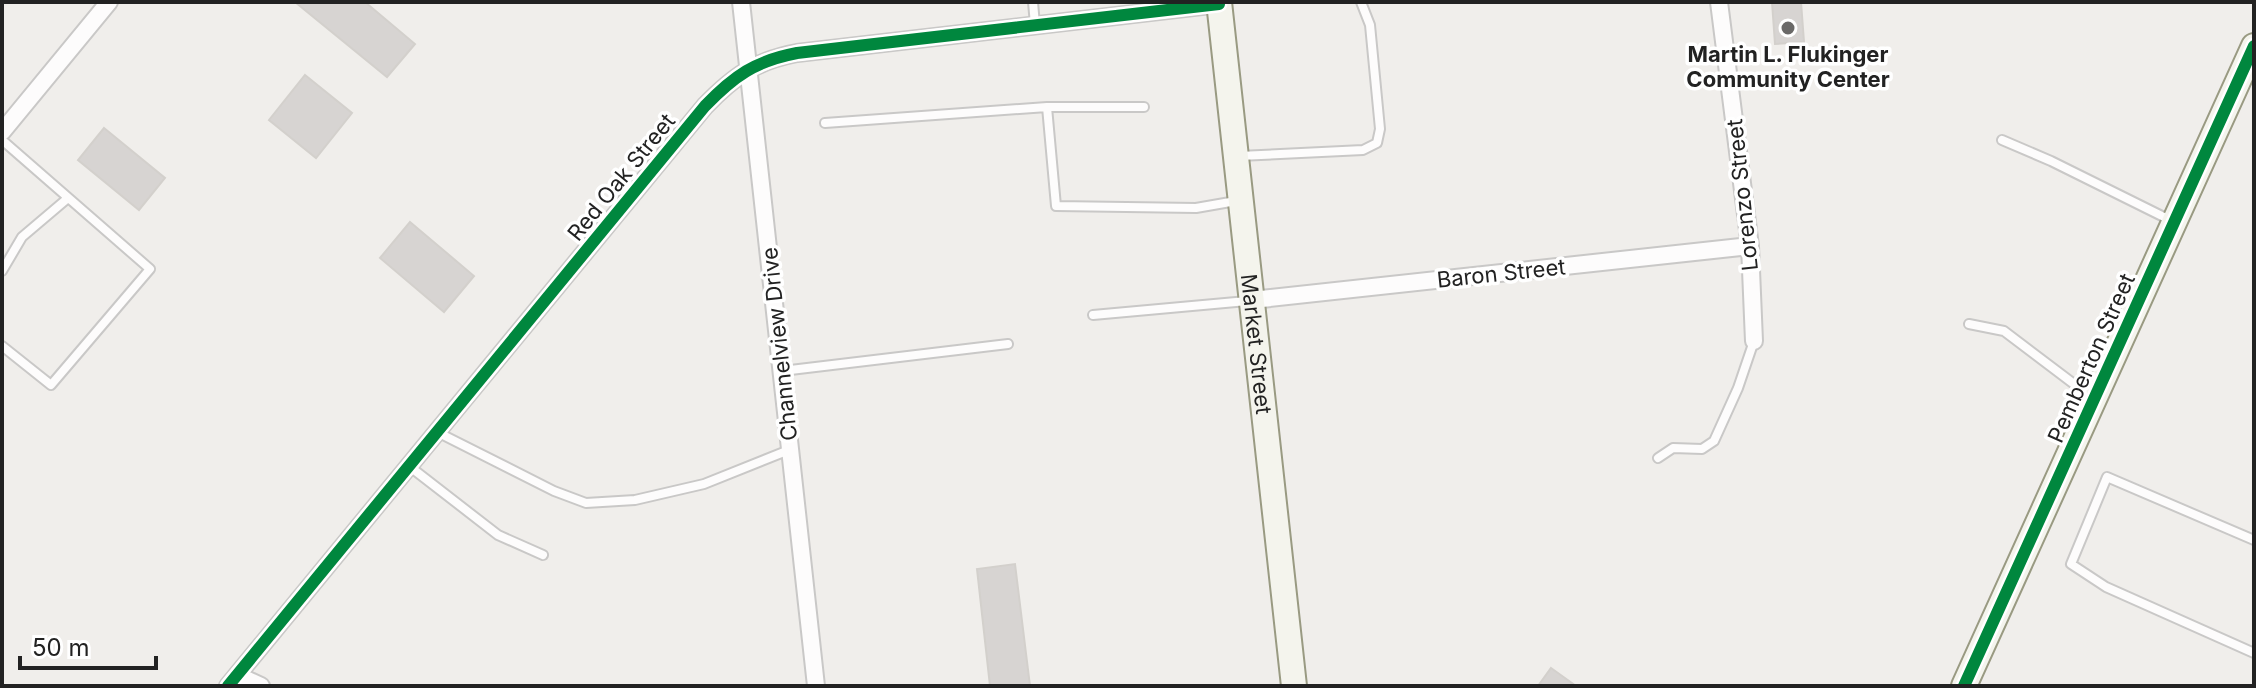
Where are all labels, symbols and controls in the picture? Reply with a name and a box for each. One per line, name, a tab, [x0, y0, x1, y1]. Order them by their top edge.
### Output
marker: Martin L. Flukinger Community Center	[1779, 19, 1797, 37]
place label: Martin L. Flukinger Community Center	[1686, 41, 1890, 92]
street label: Red Oak Street	[562, 108, 680, 246]
street label: Lorenzo Street	[1721, 118, 1763, 272]
street label: Channelview Drive	[756, 246, 802, 442]
street label: Baron Street	[1435, 253, 1567, 293]
street label: Pemberton Street	[2042, 269, 2140, 447]
street label: Market Street	[1236, 273, 1277, 415]
scale bar	[20, 620, 156, 670]
text: 50 m	[32, 633, 90, 662]

